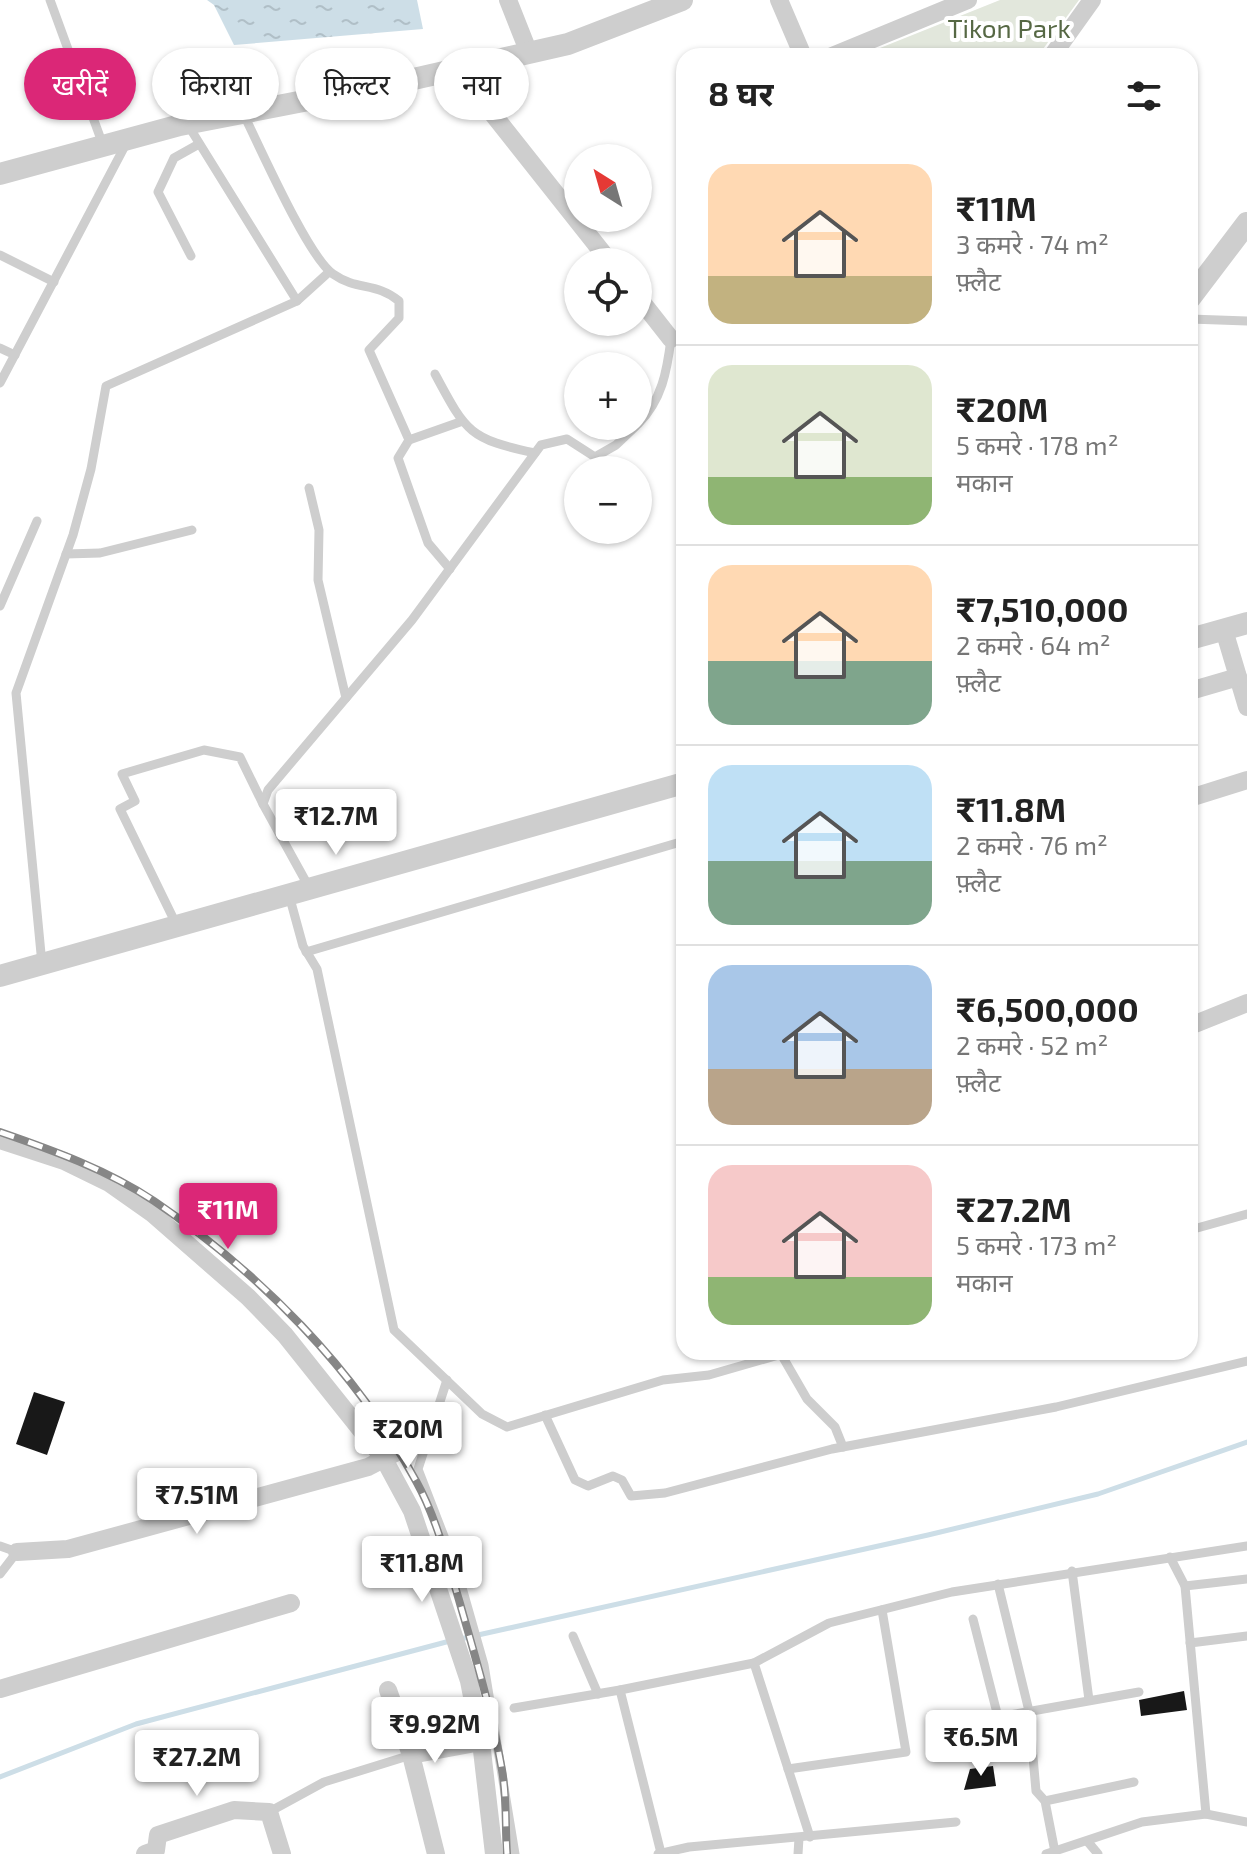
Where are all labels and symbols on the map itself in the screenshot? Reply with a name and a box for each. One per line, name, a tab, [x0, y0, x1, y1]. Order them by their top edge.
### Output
park label: Tikon Park	[947, 12, 1071, 43]
north arrow	[564, 144, 652, 232]
pin: ₹12.7M	[271, 789, 401, 857]
pin: ₹11M	[181, 1183, 275, 1251]
pin: ₹20M	[361, 1402, 455, 1470]
pin: ₹7.51M	[132, 1468, 262, 1536]
pin: ₹11.8M	[357, 1536, 487, 1604]
pin: ₹9.92M	[370, 1697, 500, 1765]
pin: ₹6.5M	[925, 1710, 1037, 1778]
pin: ₹27.2M	[132, 1730, 262, 1798]

